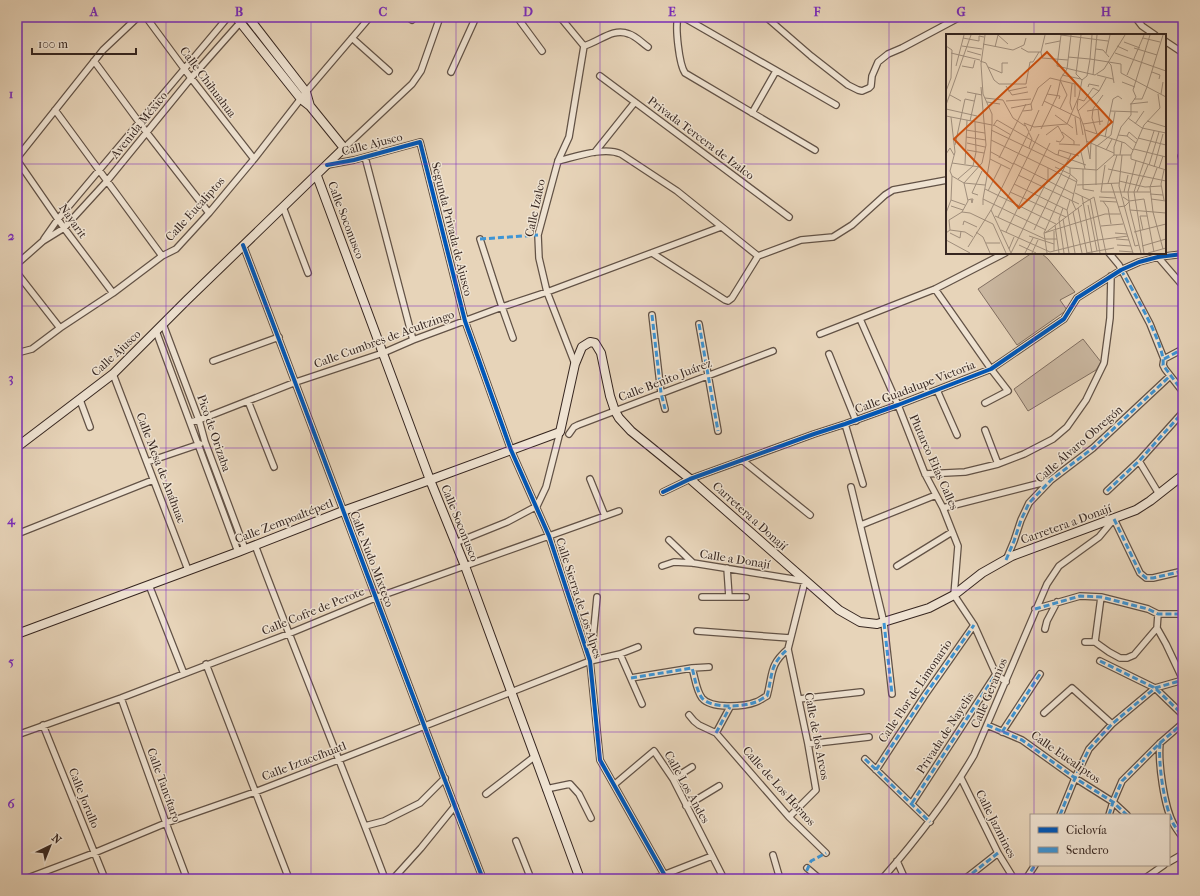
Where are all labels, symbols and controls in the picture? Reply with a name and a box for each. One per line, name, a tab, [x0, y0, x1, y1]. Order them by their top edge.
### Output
text: A	[89, 4, 99, 19]
text: B	[235, 4, 244, 19]
text: C	[379, 4, 388, 19]
text: D	[523, 4, 533, 19]
text: E	[668, 4, 676, 19]
text: F	[813, 4, 821, 19]
text: G	[956, 4, 966, 19]
text: H	[1101, 4, 1112, 19]
scale bar	[32, 30, 136, 56]
inset map	[946, 34, 1166, 254]
text: 100 m	[38, 37, 68, 51]
street label: Calle Chihuahua	[177, 44, 239, 120]
text: 1	[9, 86, 14, 101]
street label: Avenida México	[107, 89, 170, 162]
street label: Privada Tercera de Izalco	[645, 93, 757, 183]
street label: Calle Ajusco	[340, 130, 404, 158]
street label: Segunda Privada de Ajusco	[429, 161, 475, 297]
street label: Calle Eucaliptos	[162, 174, 228, 244]
street label: Calle Izalco	[522, 178, 548, 238]
street label: Calle Soconusco	[325, 179, 367, 261]
street label: Nayarit	[56, 201, 90, 242]
text: 2	[8, 228, 15, 243]
street label: Calle Cumbres de Acultzingo	[312, 307, 456, 371]
street label: Calle Ajusco	[89, 327, 143, 379]
street label: Calle Benito Juárez	[616, 356, 714, 404]
street label: Calle Guadalupe Victoria	[853, 357, 978, 416]
text: 3	[8, 370, 14, 386]
street label: Pico de Orizaba	[194, 393, 234, 474]
street label: Calle Álvaro Obregón	[1032, 402, 1125, 486]
street label: Calle Mesa de Anáhuac	[133, 411, 189, 525]
street label: Plutarco Elias Calles	[907, 412, 962, 513]
street label: Carretera a Donají	[710, 479, 791, 553]
street label: Calle Soconusco	[438, 483, 482, 563]
street label: Calle Zempoaltépetl	[233, 496, 336, 546]
street label: Carretera a Donají	[1019, 501, 1114, 547]
street label: Calle Nudo Mixteco	[347, 509, 397, 609]
text: 4	[6, 512, 16, 528]
street label: Calle Sierra de Los Alpes	[553, 536, 605, 661]
street label: Calle a Donají	[699, 547, 772, 572]
street label: Calle Cofre de Perote	[260, 584, 366, 638]
street label: Calle Flor de Limonario	[875, 637, 955, 745]
text: 5	[8, 654, 14, 669]
street label: Calle Geranios	[968, 655, 1010, 730]
street label: Privada de Nayelis	[913, 689, 977, 776]
street label: Calle de los Arcos	[802, 691, 832, 781]
street label: Calle Eucaliptos	[1028, 728, 1104, 787]
street label: Calle Iztaccíhuatl	[260, 738, 349, 784]
street label: Calle de Los Hornos	[740, 743, 819, 829]
street label: Calle Tancítaro	[144, 746, 184, 824]
street label: Calle Los Andes	[661, 748, 713, 826]
street label: Calle Jorullo	[66, 766, 102, 830]
street label: Calle Jazmines	[973, 788, 1019, 861]
text: 6	[7, 796, 15, 811]
legend	[1030, 814, 1170, 866]
text: Ciclovía	[1066, 823, 1107, 837]
north arrow	[30, 826, 70, 866]
text: N	[49, 831, 64, 847]
text: Sendero	[1066, 843, 1109, 857]

